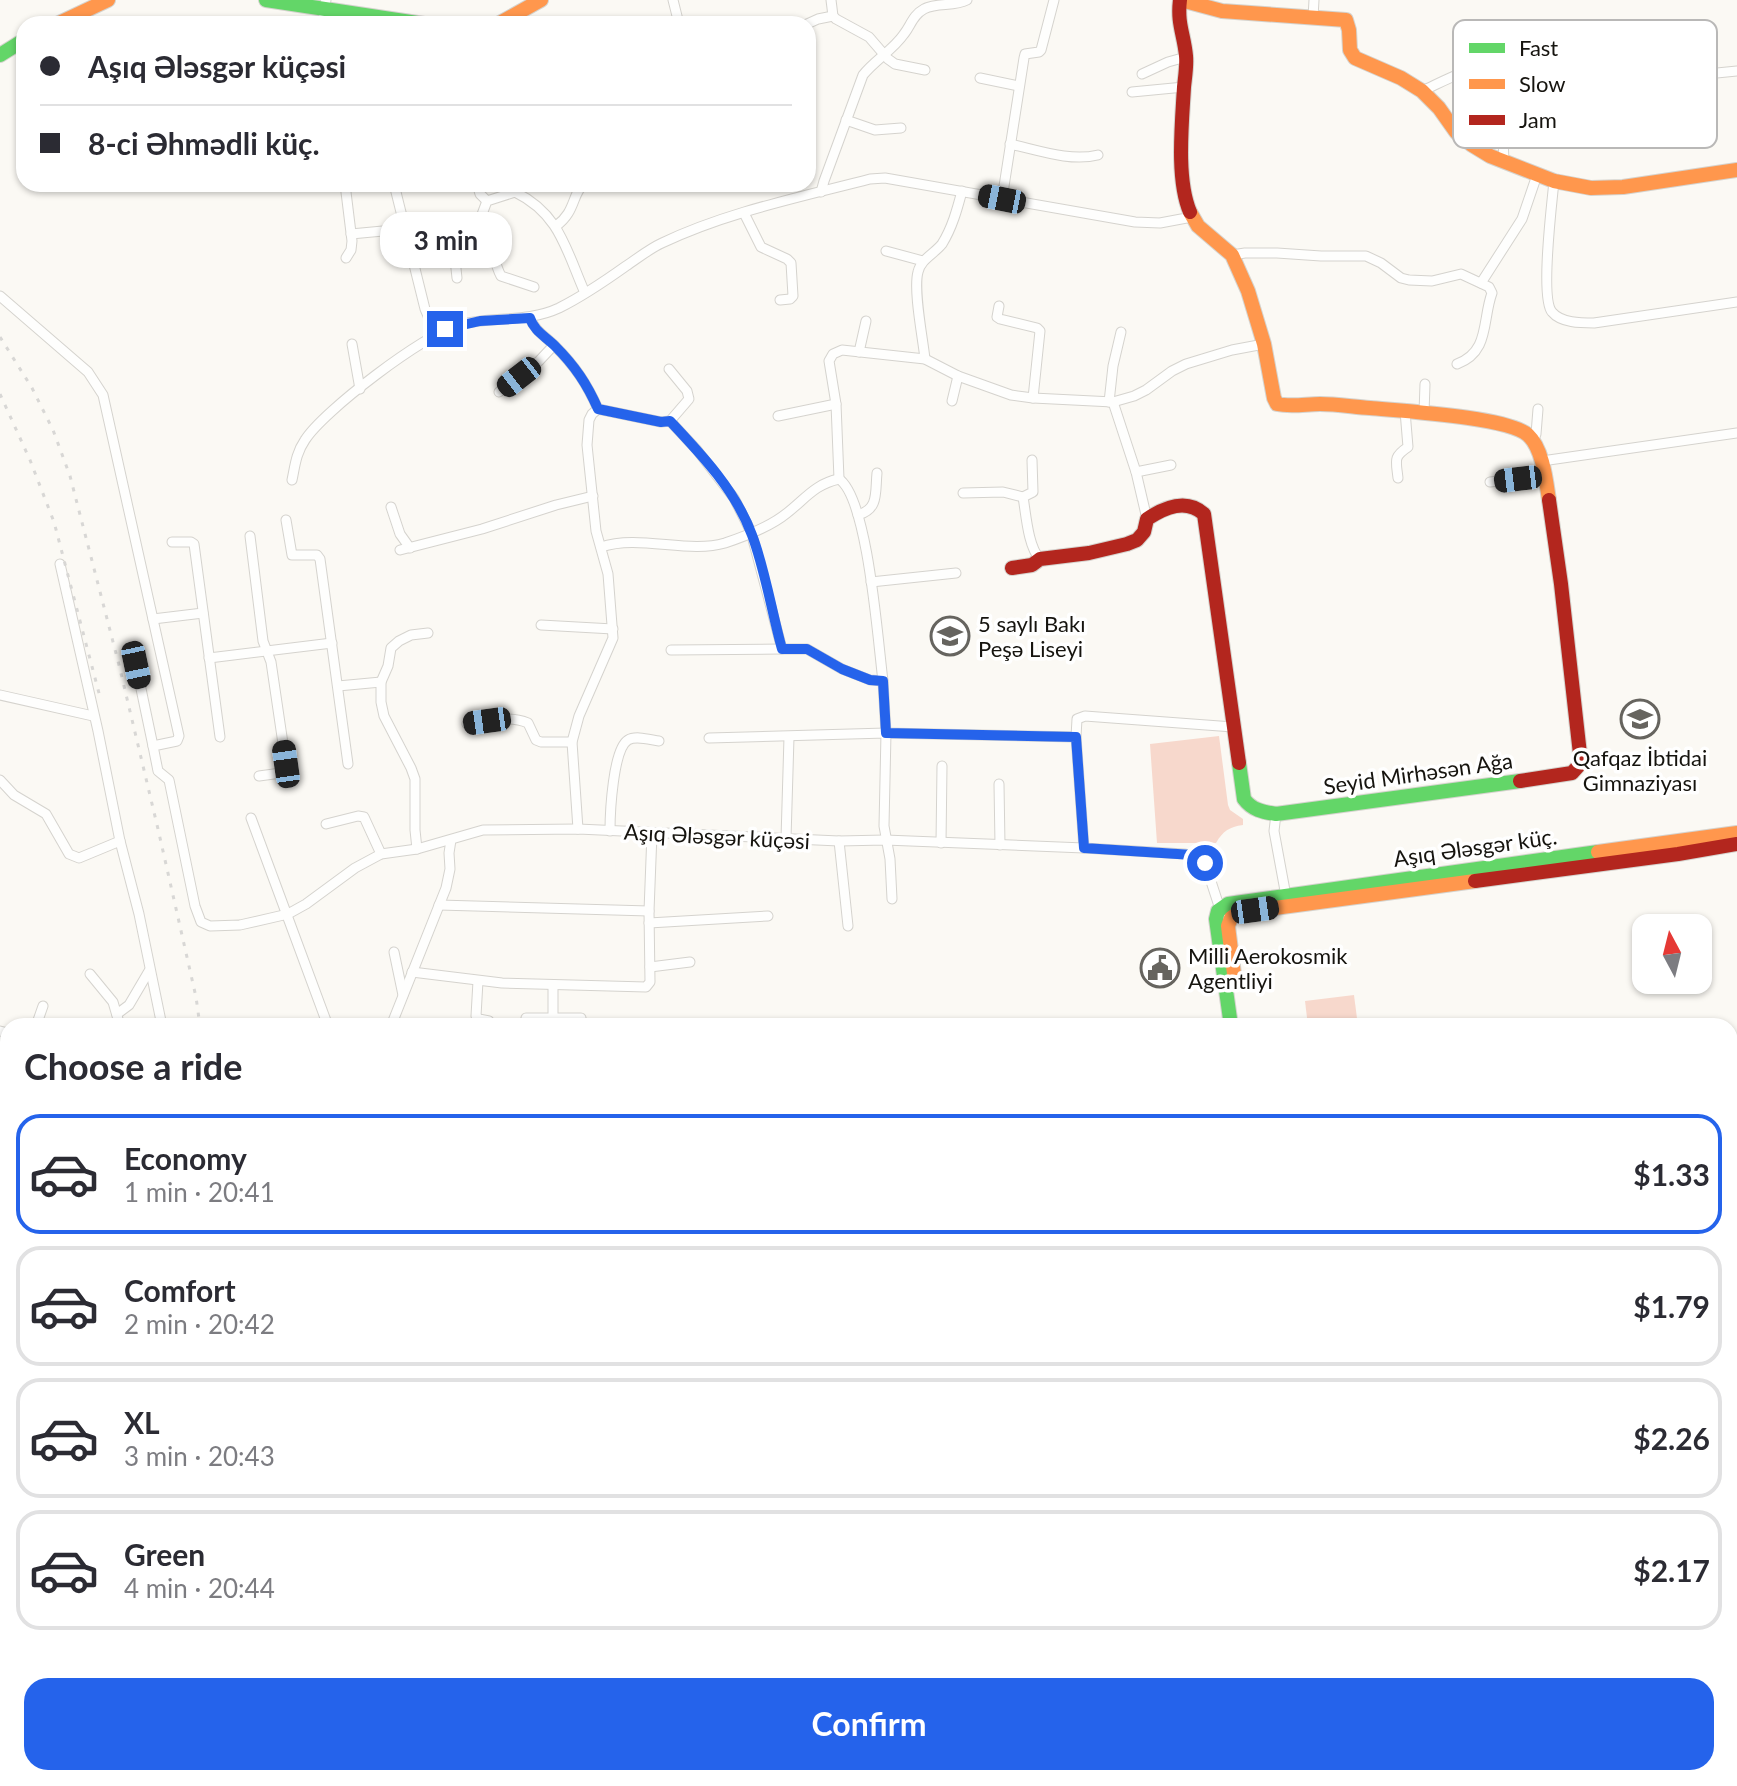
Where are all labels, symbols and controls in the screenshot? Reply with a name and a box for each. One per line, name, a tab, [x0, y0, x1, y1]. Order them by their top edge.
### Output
legend	[1453, 20, 1717, 148]
text: Fast	[1519, 34, 1558, 61]
text: Aşıq Ələsgər küçəsi	[88, 48, 346, 84]
text: Slow	[1519, 70, 1566, 97]
text: Jam	[1519, 106, 1557, 133]
text: 8-ci Əhmədli küç.	[88, 125, 320, 161]
car	[976, 183, 1028, 215]
callout: 3 min	[379, 213, 511, 269]
text: 3 min	[414, 224, 478, 256]
route end	[427, 311, 463, 347]
car	[493, 353, 545, 401]
car	[1493, 464, 1543, 494]
place label: 5 saylı Bakı Peşə Liseyi	[978, 610, 1086, 662]
school or university icon: 5 saylı Bakı Peşə Liseyi	[929, 615, 971, 657]
car	[119, 639, 153, 691]
school or university icon: Qafqaz İbtidai Gimnaziyası	[1619, 698, 1661, 740]
car	[462, 706, 512, 736]
car	[271, 739, 301, 789]
place label: Qafqaz İbtidai Gimnaziyası	[1573, 744, 1707, 796]
street label: Seyid Mirhəsən Ağa	[1322, 746, 1514, 800]
street label: Aşıq Ələsgər küçəsi	[623, 818, 811, 854]
street label: Aşıq Ələsgər küç.	[1391, 822, 1559, 872]
route start	[1187, 845, 1223, 881]
car	[1230, 895, 1280, 925]
north arrow	[1632, 914, 1712, 994]
map controls	[1632, 914, 1712, 994]
place label: Milli Aerokosmik Agentliyi	[1188, 942, 1348, 994]
public building icon: Milli Aerokosmik Agentliyi	[1139, 947, 1181, 989]
text: Choose a ride	[24, 1044, 243, 1088]
icon: car	[28, 1138, 100, 1210]
text: Economy	[124, 1140, 247, 1176]
text: $1.33	[1633, 1156, 1710, 1192]
text: 1 min · 20:41	[124, 1176, 275, 1208]
icon: car	[28, 1270, 100, 1342]
text: Comfort	[124, 1272, 236, 1308]
text: $1.79	[1633, 1288, 1710, 1324]
text: 2 min · 20:42	[124, 1308, 275, 1340]
icon: car	[28, 1402, 100, 1474]
text: XL	[124, 1404, 160, 1440]
text: $2.26	[1633, 1420, 1710, 1456]
text: 3 min · 20:43	[124, 1440, 275, 1472]
icon: car	[28, 1534, 100, 1606]
text: Green	[124, 1536, 205, 1572]
text: $2.17	[1633, 1552, 1710, 1588]
text: 4 min · 20:44	[124, 1572, 275, 1604]
button: Confirm	[24, 1678, 1714, 1770]

